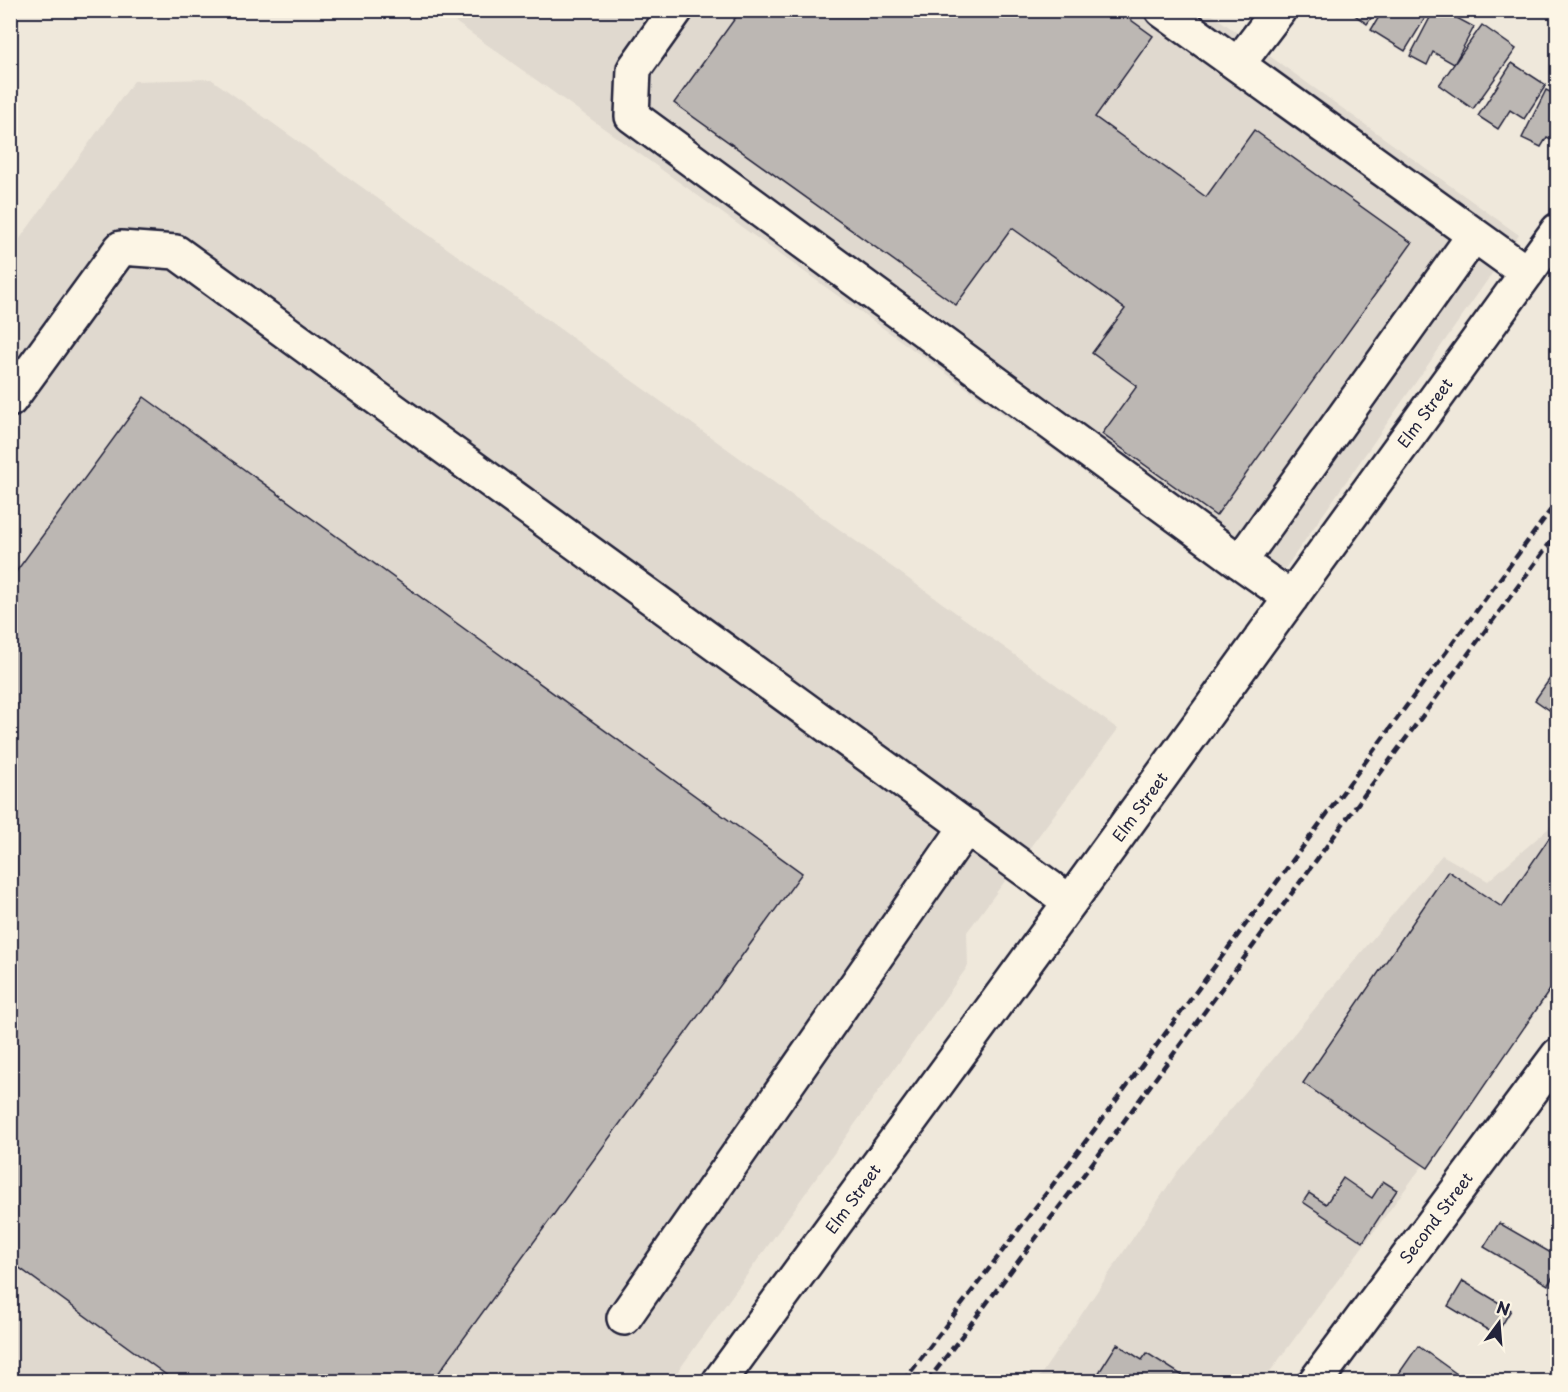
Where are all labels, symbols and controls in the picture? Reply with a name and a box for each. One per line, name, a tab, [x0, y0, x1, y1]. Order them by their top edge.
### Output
street label: Elm Street	[1391, 372, 1458, 452]
street label: Elm Street	[1106, 766, 1173, 846]
street label: Elm Street	[819, 1158, 886, 1238]
street label: Second Street	[1393, 1167, 1478, 1268]
north arrow	[1469, 1293, 1529, 1353]
text: N	[1494, 1294, 1513, 1321]

